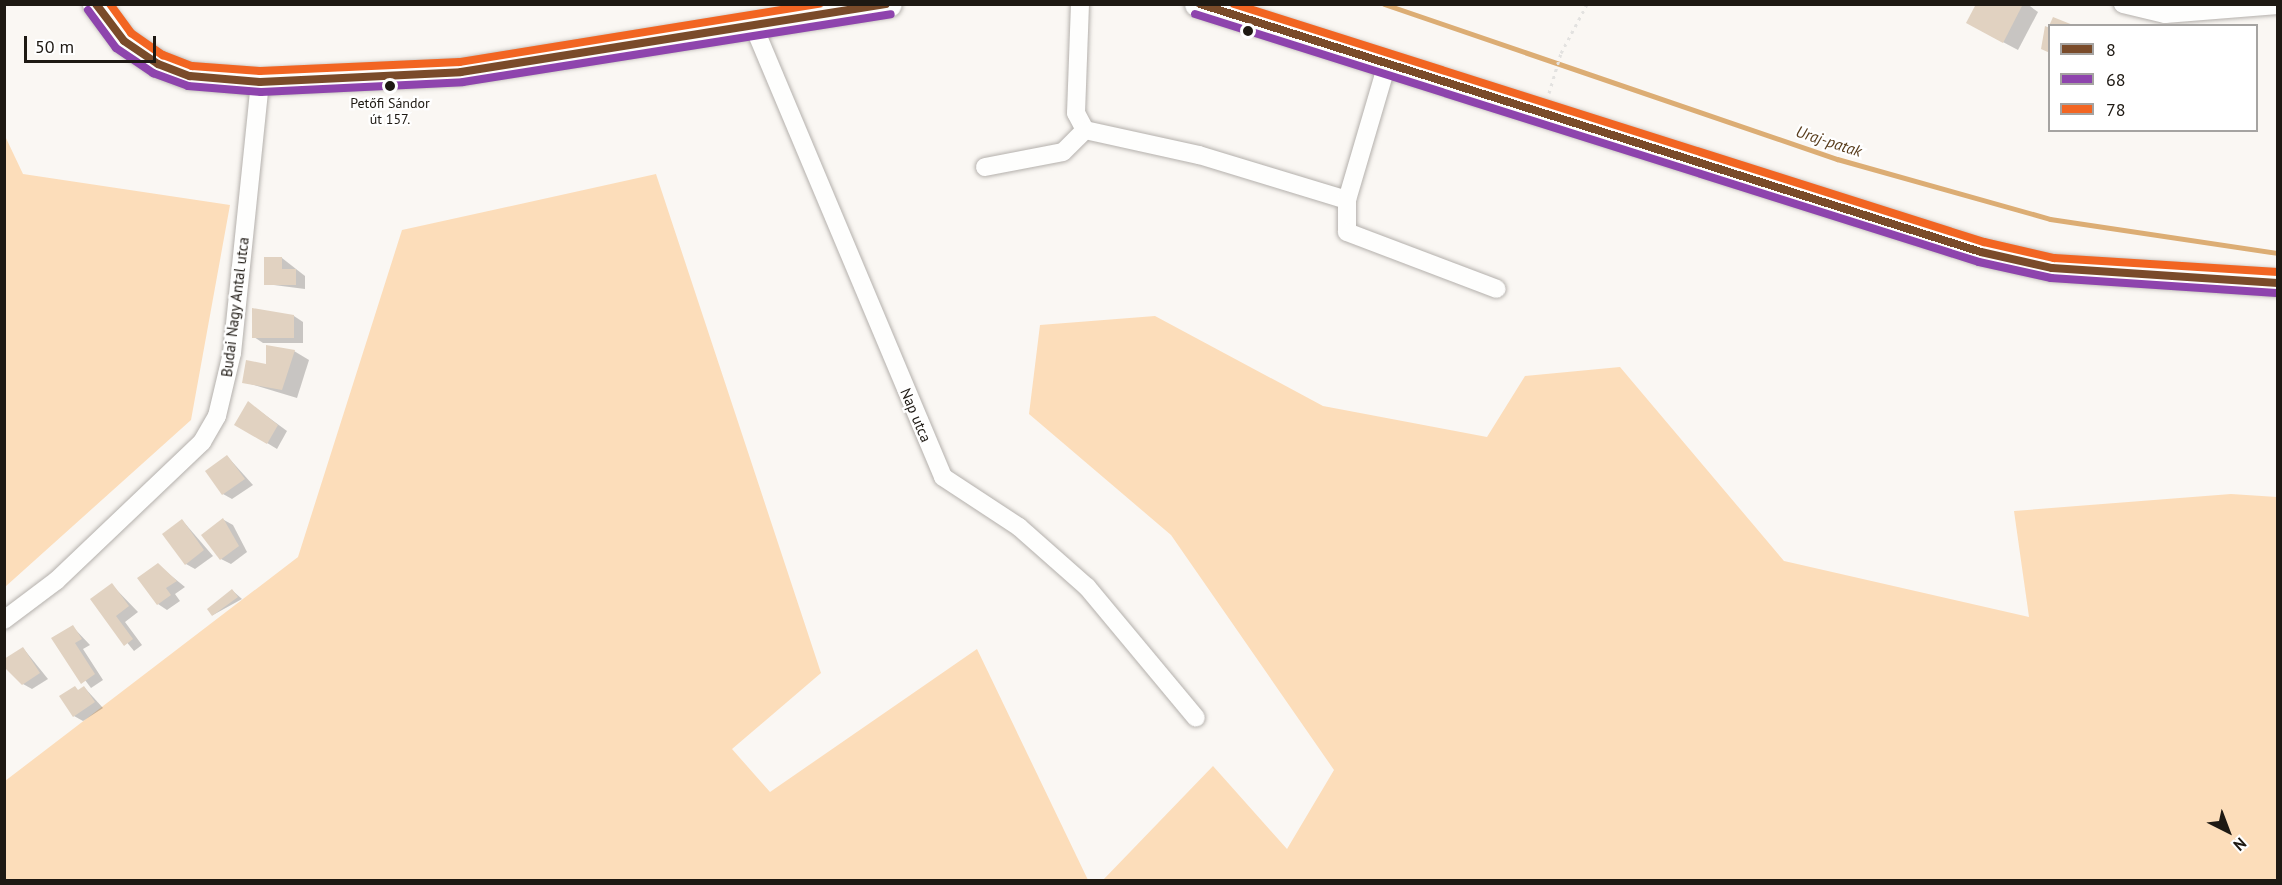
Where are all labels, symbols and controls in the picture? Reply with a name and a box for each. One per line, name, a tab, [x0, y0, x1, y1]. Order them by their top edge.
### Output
scale bar	[27, 24, 159, 62]
legend	[2048, 24, 2258, 132]
unlabelled marker	[1242, 25, 1254, 37]
text: 50 m	[35, 35, 74, 58]
text: 8	[2106, 38, 2116, 61]
text: 68	[2106, 68, 2126, 91]
marker: Petőfi Sándor út 157.	[384, 80, 396, 92]
place label: Petőfi Sándor út 157.	[350, 95, 430, 128]
text: 78	[2106, 98, 2126, 121]
water label: Uraj-patak	[1794, 121, 1864, 161]
street label: Budai Nagy Antal utca	[217, 235, 253, 379]
street label: Nap utca	[897, 385, 935, 445]
north arrow	[2198, 801, 2258, 861]
text: N	[2229, 833, 2251, 855]

